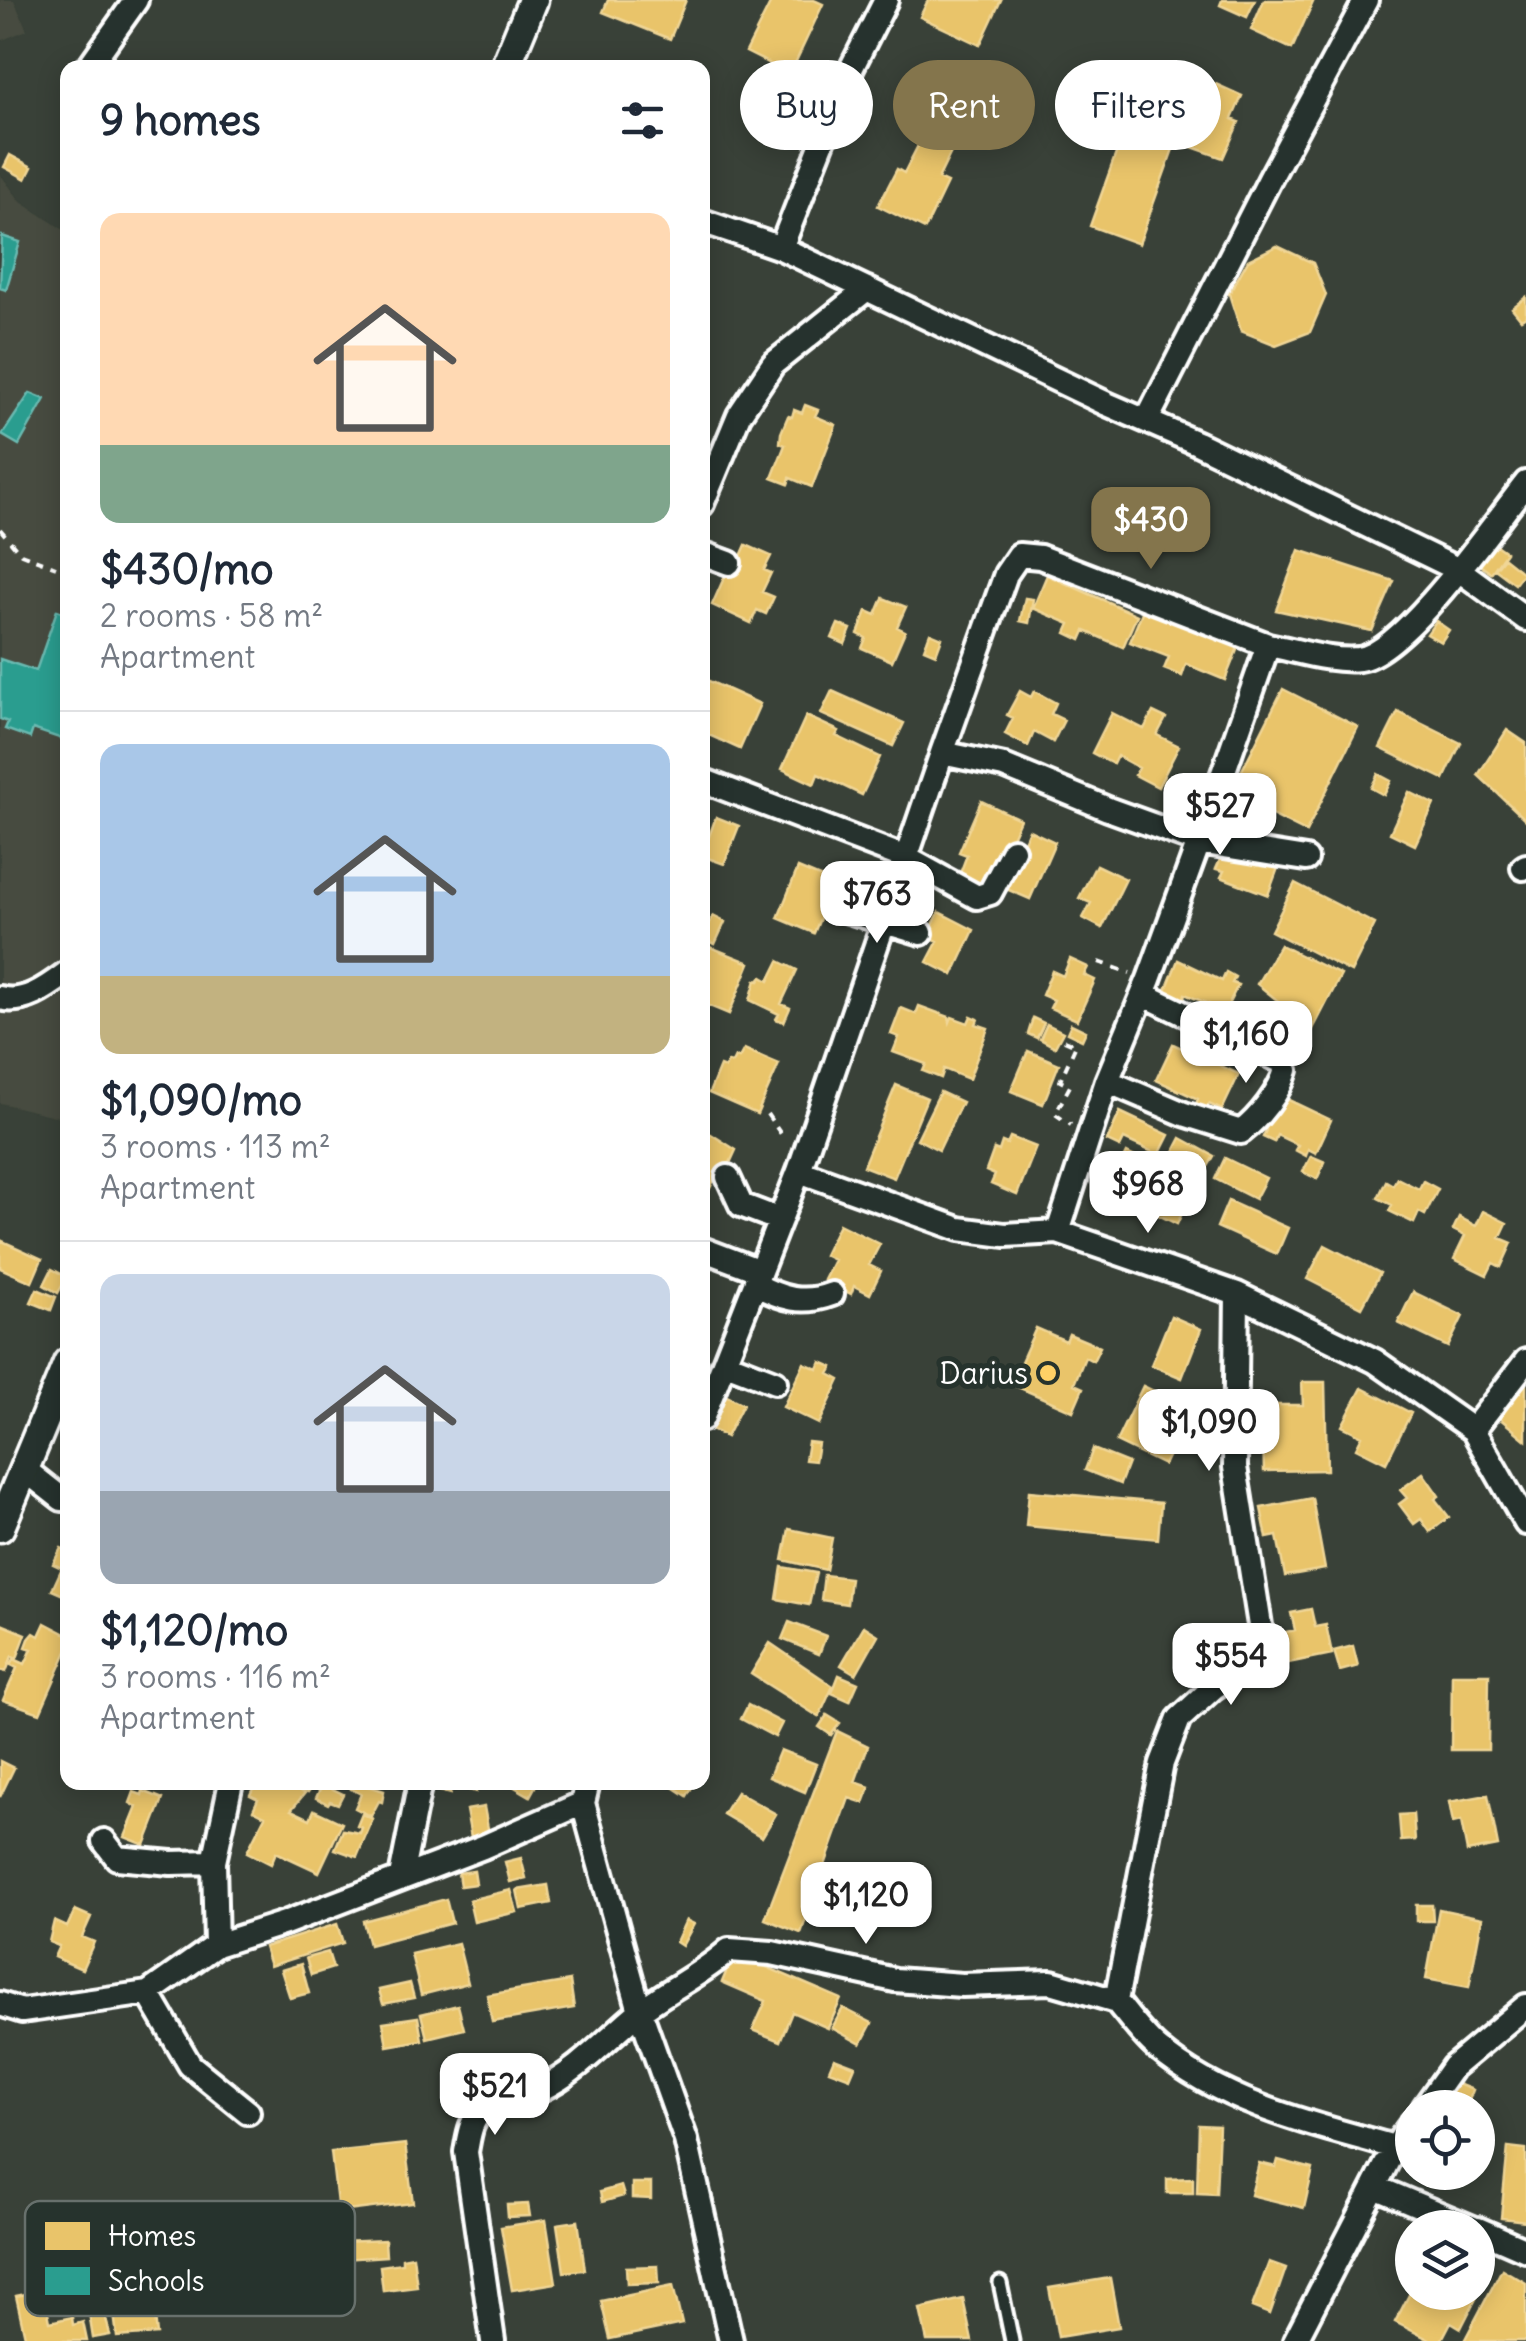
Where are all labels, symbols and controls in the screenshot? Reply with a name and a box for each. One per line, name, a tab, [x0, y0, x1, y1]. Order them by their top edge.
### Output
chip: Buy	[740, 60, 873, 150]
chip: Rent	[893, 60, 1035, 150]
chip: Filters	[1055, 60, 1221, 150]
icon: filters	[615, 93, 670, 148]
text: 9 homes	[100, 94, 261, 146]
icon: home	[295, 278, 475, 458]
pin: $430	[1092, 487, 1210, 572]
text: $430	[1113, 499, 1189, 540]
text: $430/mo	[100, 543, 274, 595]
text: 2 rooms · 58 m²	[100, 595, 323, 636]
text: Apartment	[100, 636, 255, 677]
pin: $527	[1161, 773, 1279, 858]
text: $527	[1185, 785, 1255, 826]
icon: home	[295, 809, 475, 989]
pin: $763	[818, 861, 936, 946]
text: $763	[842, 873, 912, 914]
pin: $1,160	[1165, 1001, 1327, 1086]
text: $1,160	[1202, 1013, 1290, 1054]
text: $1,090/mo	[100, 1074, 302, 1126]
text: 3 rooms · 113 m²	[100, 1126, 331, 1167]
pin: $968	[1089, 1151, 1207, 1236]
text: $968	[1111, 1163, 1185, 1204]
text: Apartment	[100, 1167, 255, 1208]
icon: home	[295, 1339, 475, 1519]
place label: Darius	[939, 1354, 1028, 1392]
marker: Darius	[1037, 1362, 1059, 1384]
pin: $1,090	[1128, 1389, 1290, 1474]
text: $1,090	[1160, 1401, 1258, 1442]
text: $1,120/mo	[100, 1604, 288, 1656]
pin: $554	[1172, 1623, 1290, 1708]
text: $554	[1194, 1635, 1268, 1676]
text: 3 rooms · 116 m²	[100, 1656, 331, 1697]
text: Apartment	[100, 1697, 255, 1738]
pin: $1,120	[785, 1862, 947, 1947]
text: $1,120	[823, 1874, 909, 1915]
pin: $521	[436, 2053, 554, 2138]
text: $521	[462, 2065, 528, 2106]
map controls	[1395, 2090, 1495, 2310]
button: locate	[1395, 2090, 1495, 2190]
legend	[25, 2201, 355, 2316]
button: layers	[1395, 2210, 1495, 2310]
text: Homes	[108, 2218, 196, 2254]
text: Schools	[108, 2263, 204, 2299]

